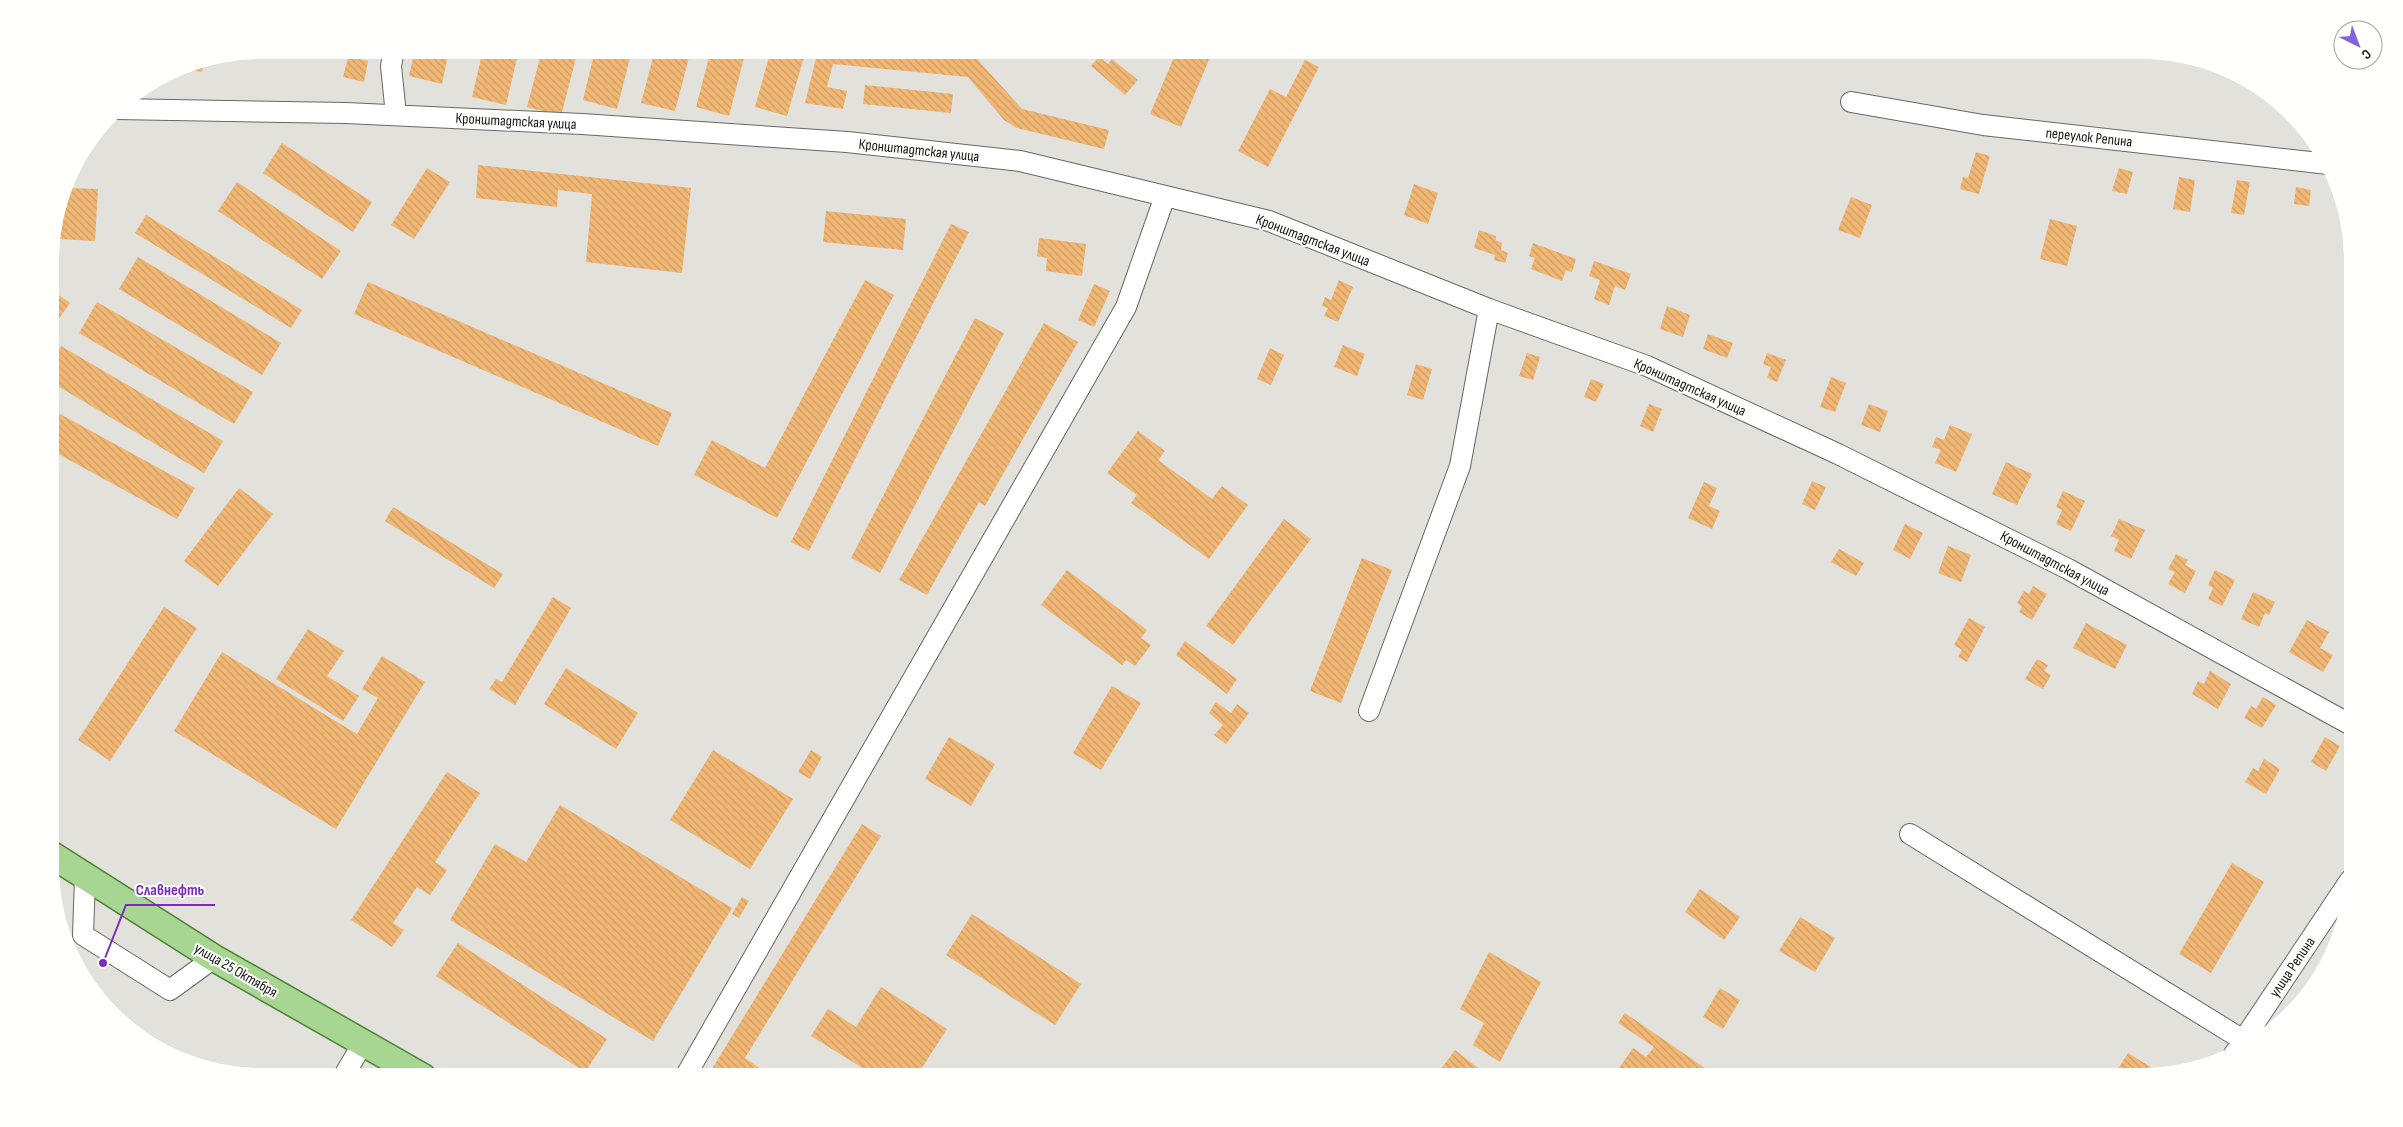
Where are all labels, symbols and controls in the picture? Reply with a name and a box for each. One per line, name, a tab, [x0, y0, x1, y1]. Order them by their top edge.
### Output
north arrow	[2333, 20, 2383, 70]
text: С	[2358, 46, 2375, 63]
street label: Кронштадтская улица	[455, 109, 577, 134]
street label: переулок Репина	[2045, 123, 2133, 152]
street label: Кронштадтская улица	[858, 135, 980, 166]
street label: Кронштадтская улица	[1253, 210, 1373, 271]
street label: Кронштадтская улица	[1631, 354, 1749, 421]
street label: Кронштадтская улица	[1997, 527, 2113, 600]
callout: Славнефть	[126, 874, 215, 905]
text: Славнефть	[136, 881, 205, 900]
street label: улица Репина	[2265, 933, 2320, 1001]
street label: улица 25 Октября	[191, 939, 281, 1002]

